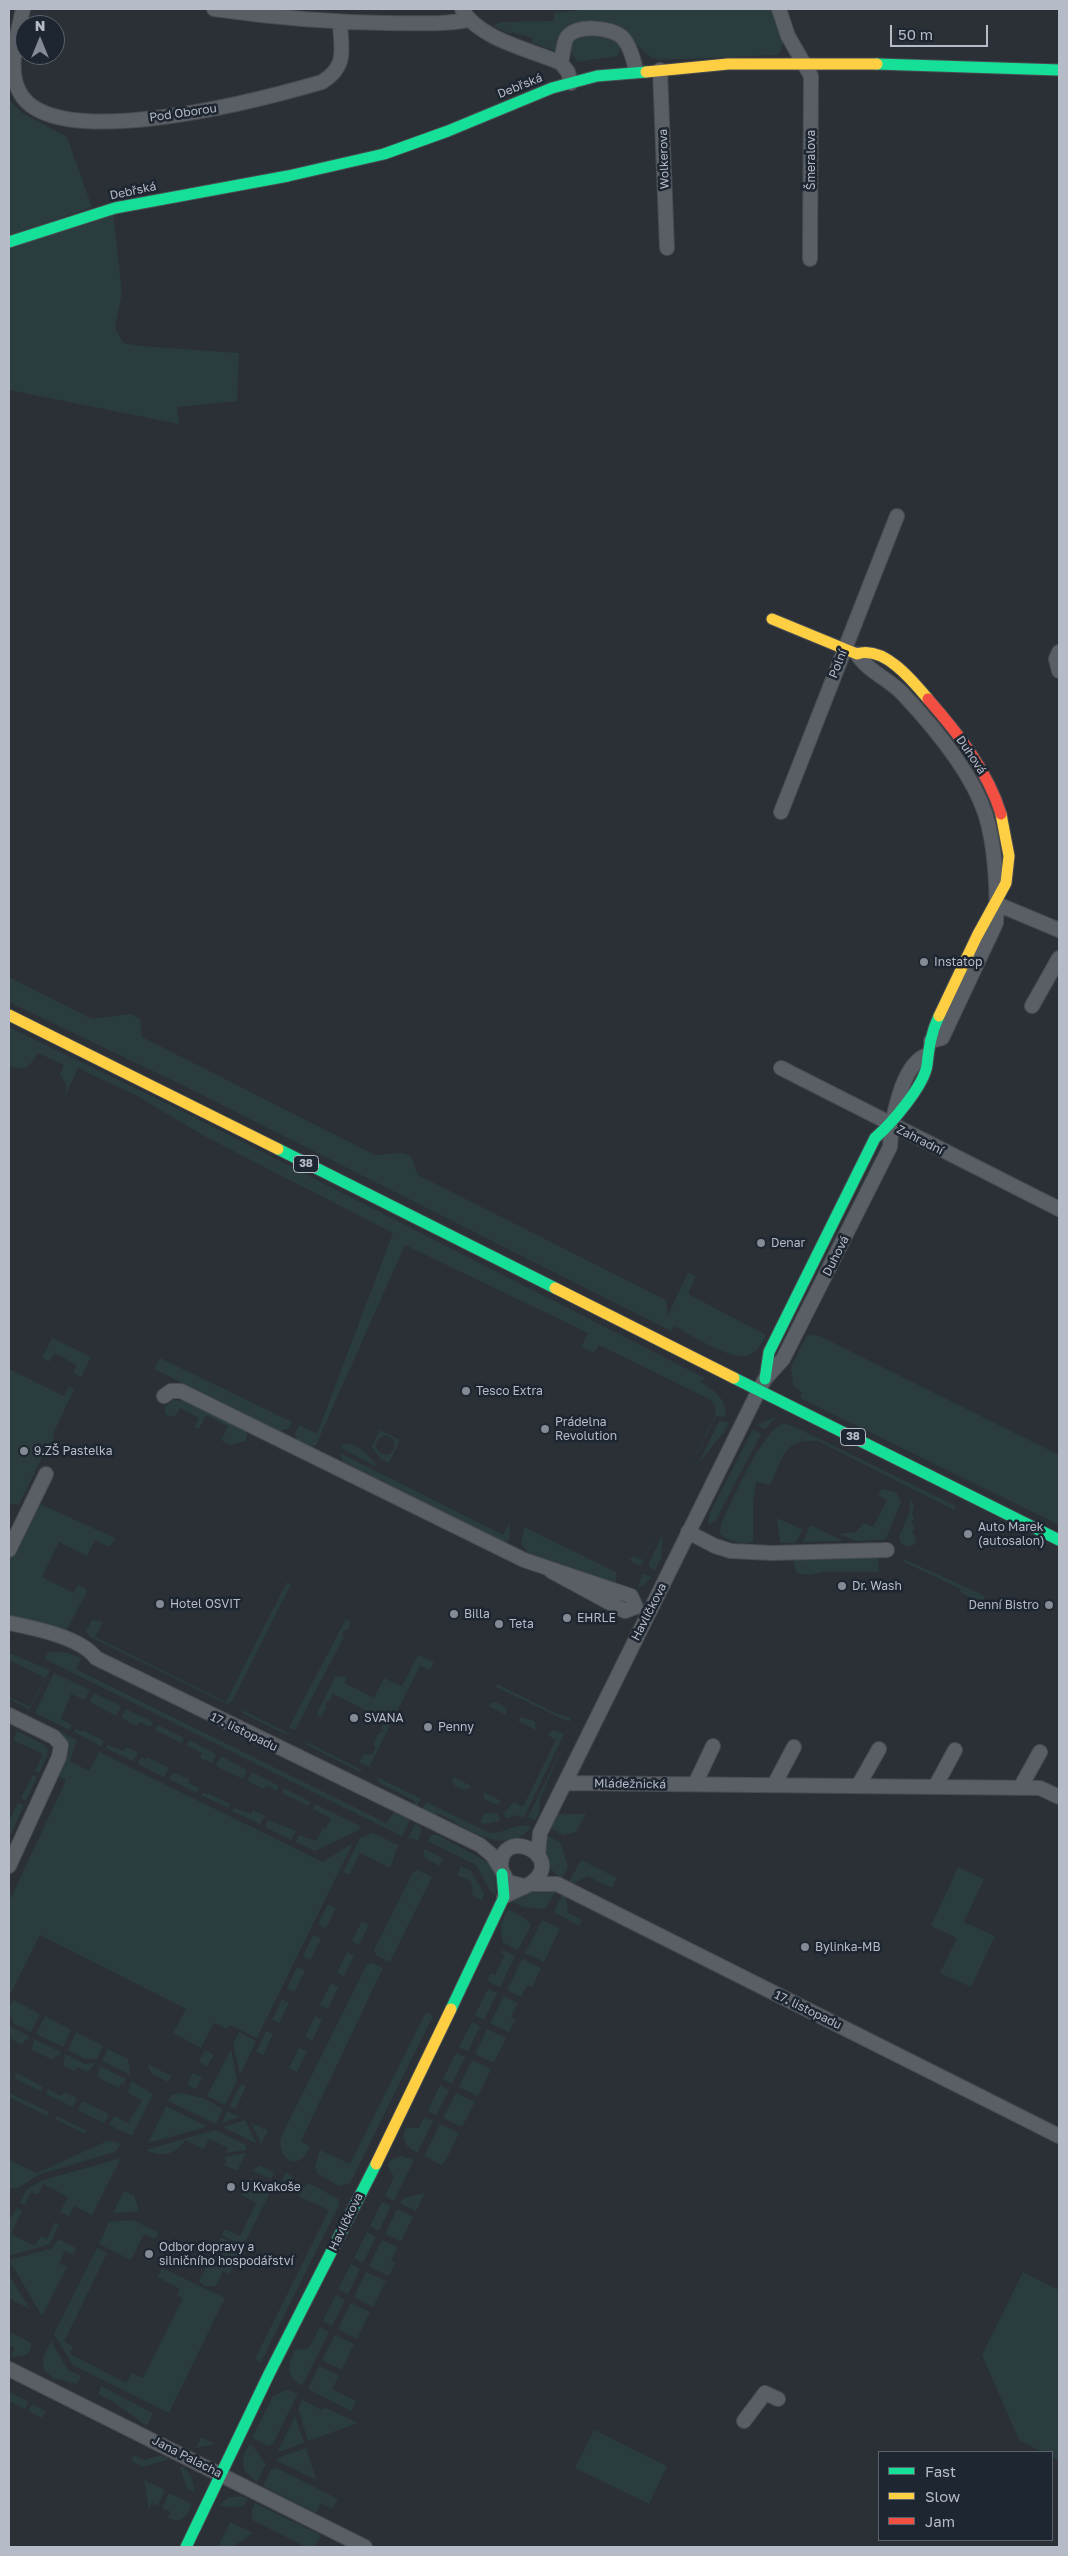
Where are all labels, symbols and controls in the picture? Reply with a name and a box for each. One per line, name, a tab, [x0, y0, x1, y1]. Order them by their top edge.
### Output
north arrow	[15, 15, 65, 65]
scale bar	[893, 15, 990, 47]
text: N	[35, 17, 45, 34]
text: 50 m	[898, 25, 933, 43]
street label: Debřská	[495, 70, 545, 102]
street label: Pod Oborou	[148, 101, 218, 125]
street label: Wolkerova	[656, 129, 672, 189]
street label: Šmeralova	[804, 130, 818, 190]
street label: Debřská	[108, 179, 158, 203]
street label: Polní	[826, 648, 850, 680]
street label: Duhová	[953, 733, 989, 777]
place label: Instatop	[934, 955, 982, 969]
marker: Instatop	[918, 956, 930, 968]
street label: Zahradní	[894, 1122, 946, 1158]
road number: 38	[294, 1156, 318, 1172]
street label: Duhová	[820, 1234, 852, 1278]
place label: Denar	[771, 1236, 805, 1250]
marker: Denar	[755, 1237, 767, 1249]
place label: Tesco Extra	[476, 1384, 543, 1398]
marker: Tesco Extra	[460, 1385, 472, 1397]
place label: Prádelna Revolution	[555, 1415, 617, 1443]
marker: Prádelna Revolution	[539, 1423, 551, 1435]
road number: 38	[840, 1428, 866, 1445]
place label: 9.ZŠ Pastelka	[34, 1444, 112, 1458]
marker: 9.ZŠ Pastelka	[18, 1445, 30, 1457]
place label: Auto Marek (autosalon)	[978, 1520, 1045, 1548]
marker: Auto Marek (autosalon)	[962, 1528, 974, 1540]
place label: Dr. Wash	[852, 1579, 902, 1593]
marker: Dr. Wash	[836, 1580, 848, 1592]
street label: Havlíčkova	[628, 1581, 670, 1643]
place label: Hotel OSVIT	[170, 1597, 241, 1611]
marker: Hotel OSVIT	[154, 1598, 166, 1610]
place label: Denní Bistro	[968, 1598, 1039, 1612]
marker: Denní Bistro	[1043, 1599, 1055, 1611]
place label: Billa	[464, 1607, 490, 1621]
marker: Billa	[448, 1608, 460, 1620]
place label: EHRLE	[577, 1611, 616, 1625]
marker: EHRLE	[561, 1612, 573, 1624]
place label: Teta	[509, 1617, 534, 1631]
marker: Teta	[493, 1618, 505, 1630]
street label: 17. listopadu	[208, 1710, 280, 1754]
place label: SVANA	[364, 1711, 404, 1725]
marker: SVANA	[348, 1712, 360, 1724]
place label: Penny	[438, 1720, 474, 1734]
marker: Penny	[422, 1721, 434, 1733]
street label: Mládežnická	[594, 1776, 666, 1792]
place label: Bylinka-MB	[815, 1940, 880, 1954]
marker: Bylinka-MB	[799, 1941, 811, 1953]
street label: 17. listopadu	[772, 1988, 844, 2032]
place label: U Kvakoše	[241, 2180, 301, 2194]
marker: U Kvakoše	[225, 2181, 237, 2193]
street label: Havlíčkova	[326, 2191, 366, 2253]
place label: Odbor dopravy a silničního hospodářství	[159, 2240, 294, 2268]
marker: Odbor dopravy a silničního hospodářství	[143, 2248, 155, 2260]
street label: Jana Palacha	[150, 2433, 224, 2481]
legend	[878, 2451, 1053, 2541]
text: Fast	[925, 2462, 956, 2480]
text: Slow	[925, 2487, 960, 2505]
text: Jam	[925, 2512, 955, 2530]

